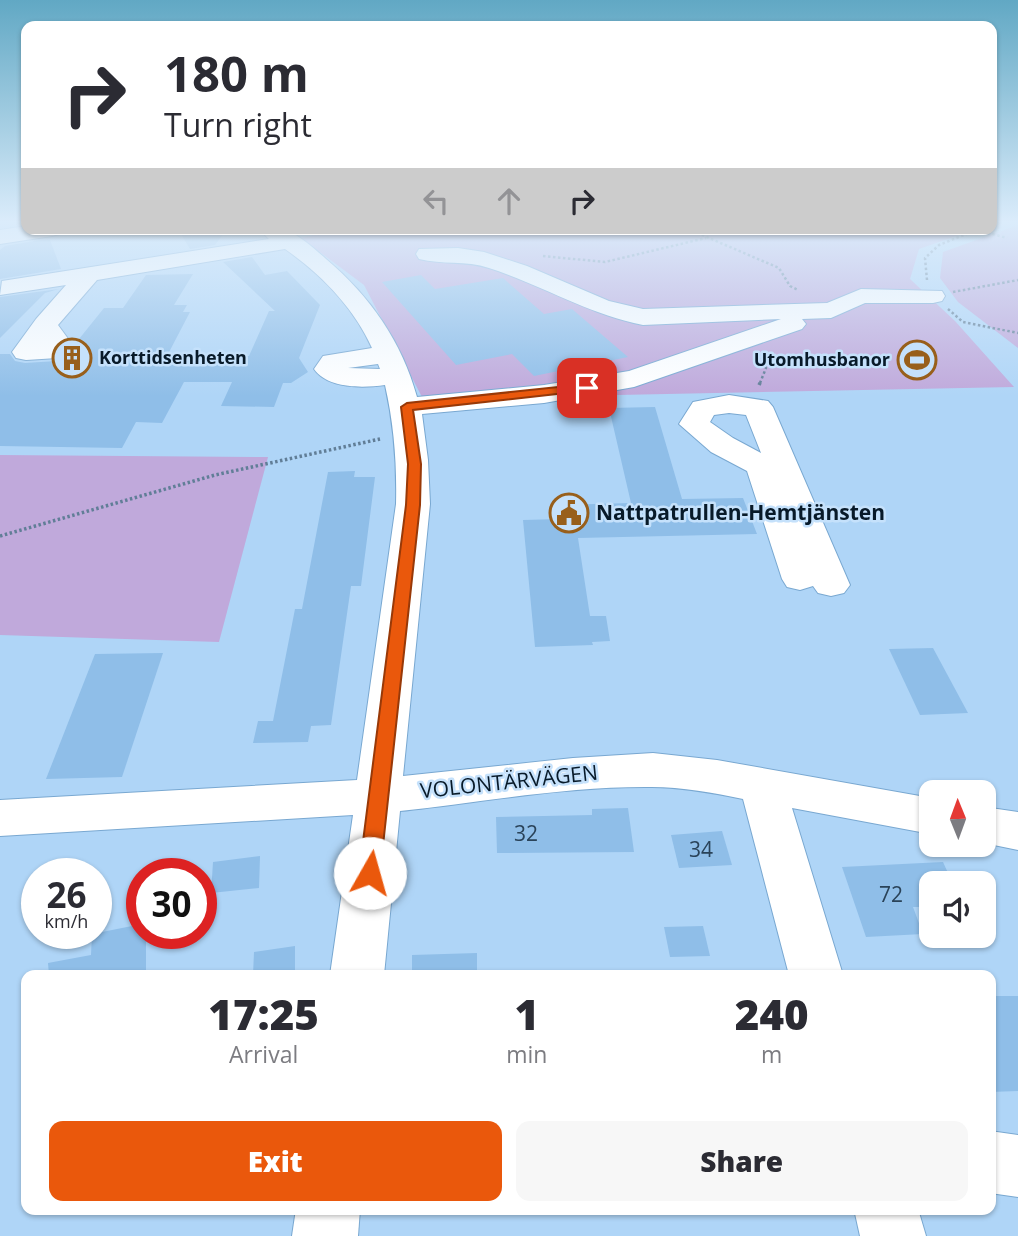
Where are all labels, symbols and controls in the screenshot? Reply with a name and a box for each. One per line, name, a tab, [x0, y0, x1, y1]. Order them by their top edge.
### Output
text: 180 m	[164, 40, 309, 106]
icon: right	[49, 49, 140, 140]
text: Turn right	[164, 103, 312, 146]
icon: left	[417, 182, 455, 220]
icon: ahead	[490, 182, 528, 220]
icon: right	[563, 182, 601, 220]
building icon: Korttidsenheten	[51, 337, 93, 379]
sports icon: Utomhusbanor	[896, 339, 938, 381]
place label: Korttidsenheten	[99, 345, 247, 369]
place label: Utomhusbanor	[754, 347, 890, 371]
pin	[557, 358, 617, 418]
icon: arrive	[568, 369, 606, 407]
public building icon: Nattpatrullen-Hemtjänsten	[548, 492, 590, 534]
place label: Nattpatrullen-Hemtjänsten	[596, 498, 885, 526]
street label: VOLONTÄRVÄGEN	[419, 758, 599, 804]
north arrow	[919, 780, 996, 858]
map controls	[919, 780, 996, 948]
house number: 32	[514, 819, 538, 847]
house number: 34	[689, 835, 713, 863]
position arrow	[333, 836, 407, 910]
speed limit sign: 30	[126, 858, 217, 949]
text: 26	[46, 871, 87, 918]
button: sound	[919, 871, 996, 948]
house number: 72	[879, 880, 903, 908]
text: km/h	[45, 909, 88, 933]
text: 17:25	[208, 985, 319, 1042]
text: 1	[515, 985, 539, 1042]
text: 240	[735, 985, 809, 1042]
text: Arrival	[229, 1038, 298, 1070]
text: min	[506, 1038, 547, 1070]
text: m	[761, 1038, 782, 1070]
button: Exit	[49, 1121, 502, 1201]
button: Share	[516, 1121, 968, 1201]

